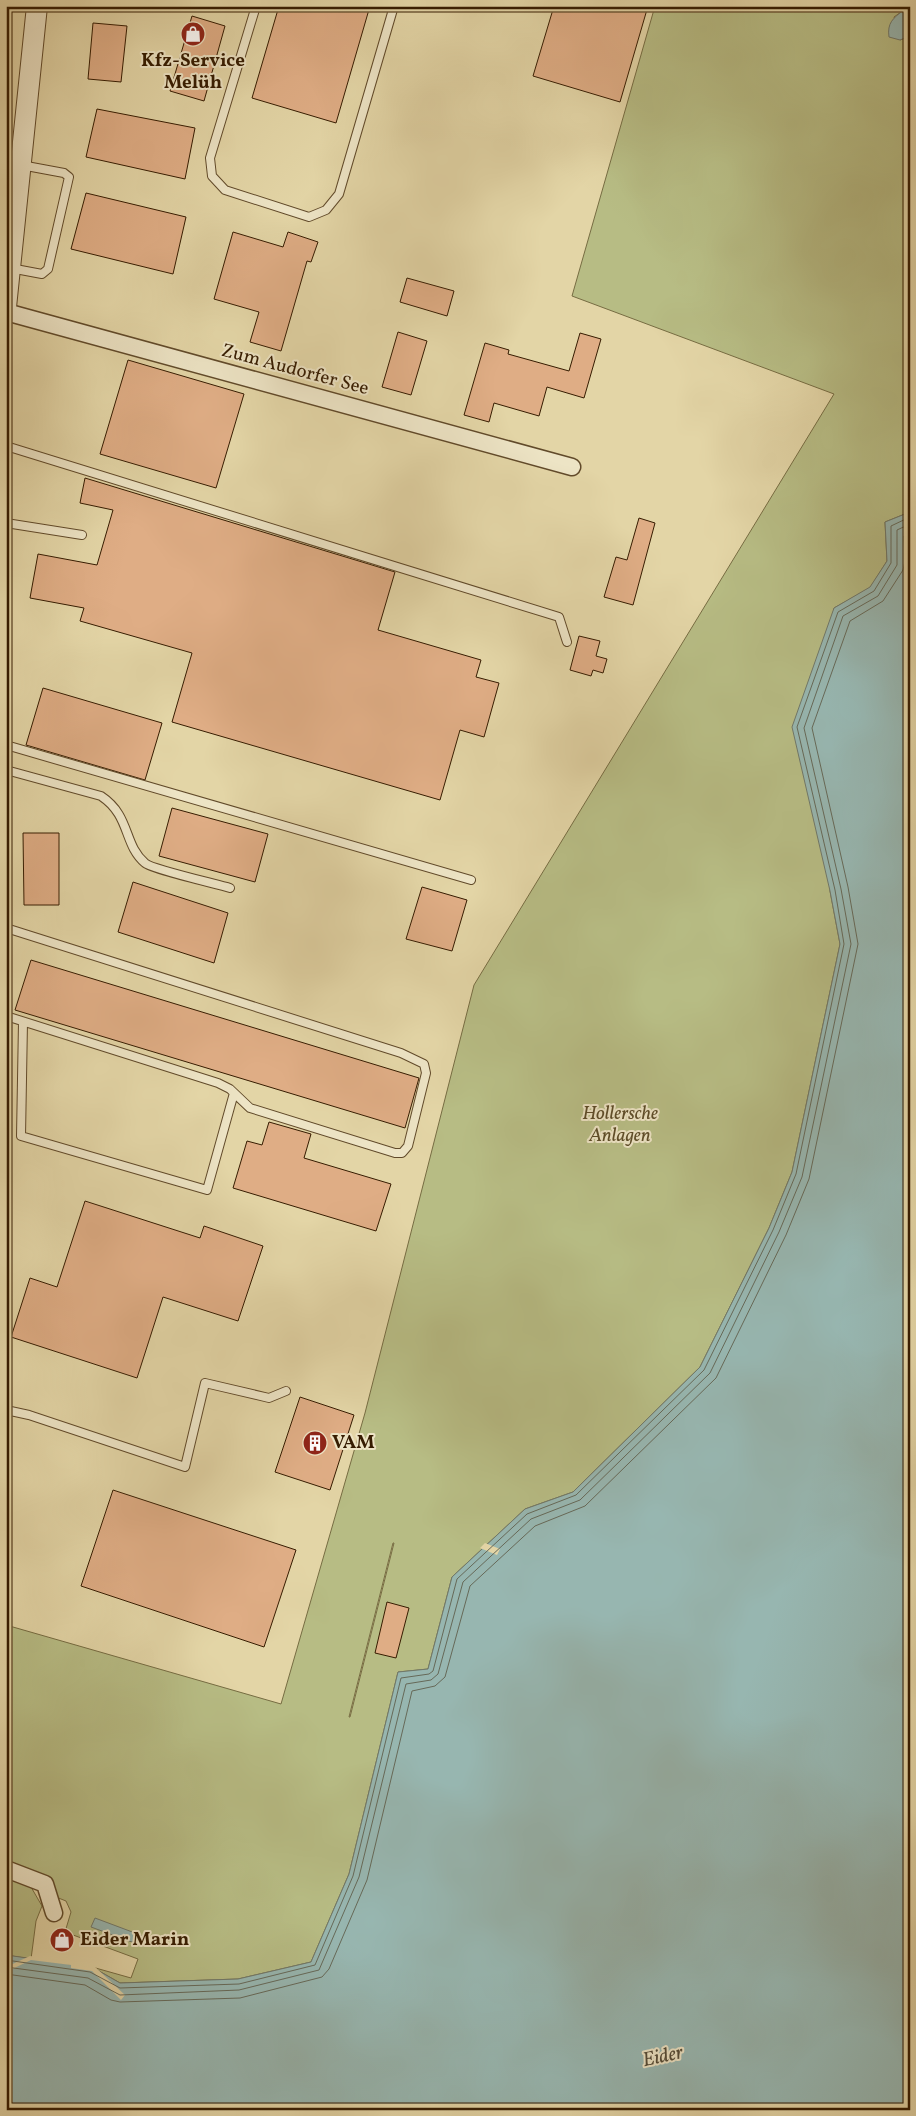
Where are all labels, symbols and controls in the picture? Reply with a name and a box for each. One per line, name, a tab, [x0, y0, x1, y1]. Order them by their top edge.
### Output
shop icon: Kfz-Service Melüh	[180, 21, 206, 47]
place label: Kfz-Service Melüh	[141, 48, 245, 96]
street label: Zum Audorfer See	[218, 338, 372, 402]
park label: Hollersche Anlagen	[582, 1101, 658, 1149]
building icon: VAM	[302, 1430, 328, 1456]
place label: VAM	[332, 1430, 375, 1456]
shop icon: Eider Marin	[49, 1927, 75, 1953]
place label: Eider Marin	[80, 1927, 189, 1953]
water label: Eider	[640, 2039, 686, 2075]

